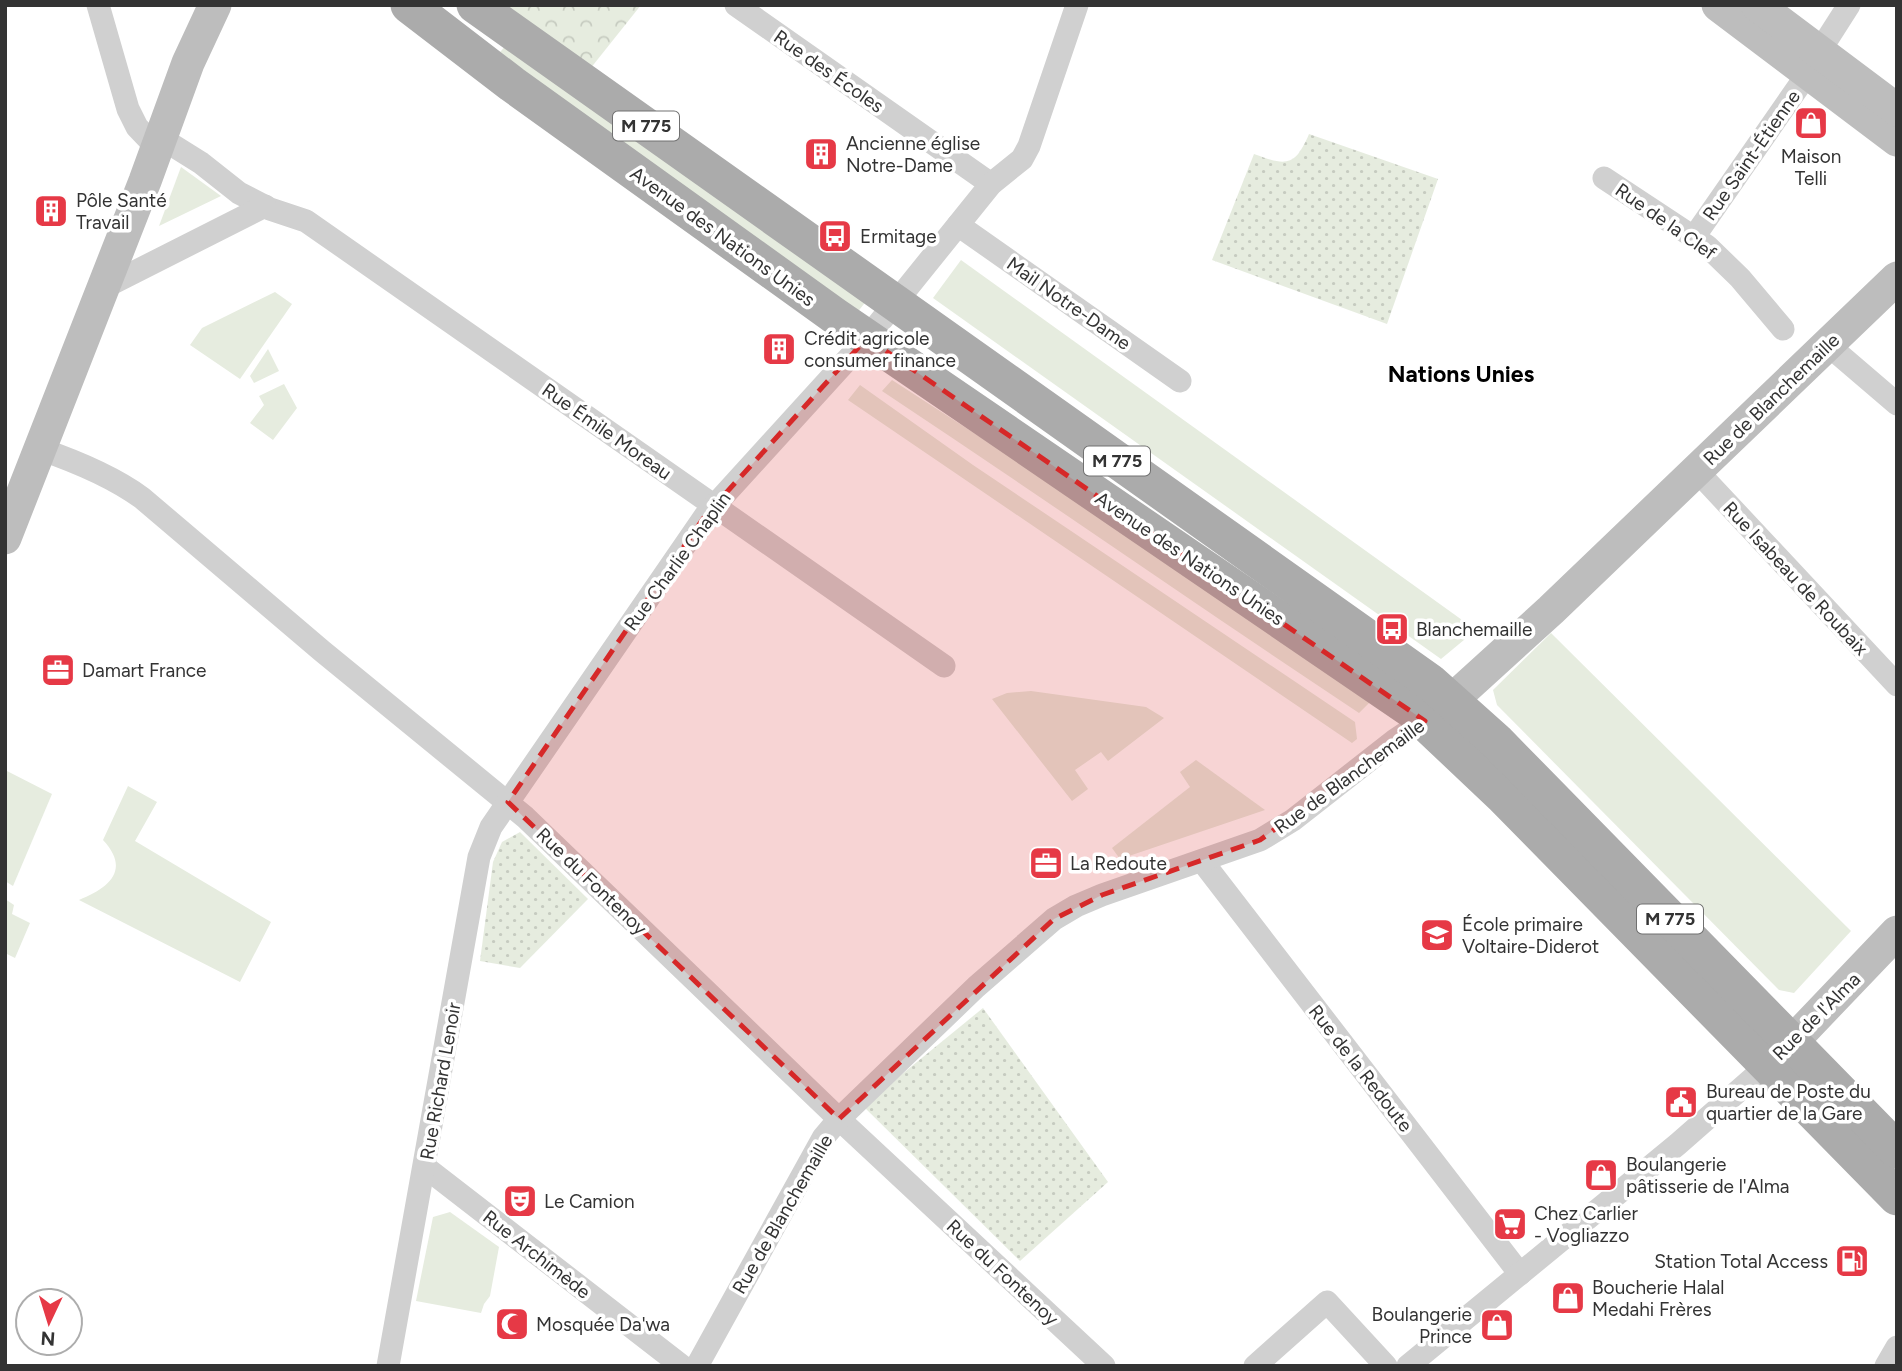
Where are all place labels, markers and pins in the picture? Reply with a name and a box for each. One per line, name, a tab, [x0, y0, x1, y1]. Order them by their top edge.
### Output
shop icon: Maison Telli	[1792, 104, 1830, 142]
place label: Ancienne église Notre-Dame	[846, 132, 980, 177]
building icon: Ancienne église Notre-Dame	[802, 135, 840, 173]
place label: Maison Telli	[1781, 145, 1841, 190]
place label: Pôle Santé Travail	[76, 189, 167, 234]
building icon: Pôle Santé Travail	[32, 192, 70, 230]
bus stop icon: Ermitage	[816, 217, 854, 255]
place label: Ermitage	[860, 225, 937, 248]
place label: Crédit agricole consumer finance	[804, 327, 956, 372]
building icon: Crédit agricole consumer finance	[760, 330, 798, 368]
bus stop icon: Blanchemaille	[1373, 610, 1411, 648]
place label: Blanchemaille	[1416, 618, 1532, 641]
office icon: Damart France	[39, 651, 77, 689]
place label: Damart France	[82, 659, 206, 682]
office icon: La Redoute	[1027, 844, 1065, 882]
place label: La Redoute	[1070, 852, 1167, 875]
place label: École primaire Voltaire-Diderot	[1462, 913, 1599, 958]
school or university icon: École primaire Voltaire-Diderot	[1418, 916, 1456, 954]
place label: Bureau de Poste du quartier de la Gare	[1706, 1080, 1871, 1125]
public building icon: Bureau de Poste du quartier de la Gare	[1662, 1083, 1700, 1121]
place label: Boulangerie pâtisserie de l'Alma	[1626, 1153, 1790, 1198]
shop icon: Boulangerie pâtisserie de l'Alma	[1582, 1156, 1620, 1194]
theatre icon: Le Camion	[501, 1182, 539, 1220]
place label: Le Camion	[544, 1190, 635, 1213]
place label: Chez Carlier - Vogliazzo	[1534, 1202, 1638, 1247]
supermarket icon: Chez Carlier - Vogliazzo	[1491, 1205, 1529, 1243]
fuel station icon: Station Total Access	[1833, 1242, 1871, 1280]
place label: Station Total Access	[1654, 1250, 1828, 1273]
place label: Boucherie Halal Medahi Frères	[1592, 1276, 1724, 1321]
shop icon: Boucherie Halal Medahi Frères	[1549, 1279, 1587, 1317]
place label: Boulangerie Prince	[1372, 1303, 1472, 1348]
mosque icon: Mosquée Da'wa	[493, 1305, 531, 1343]
shop icon: Boulangerie Prince	[1478, 1306, 1516, 1344]
place label: Mosquée Da'wa	[536, 1313, 670, 1336]

